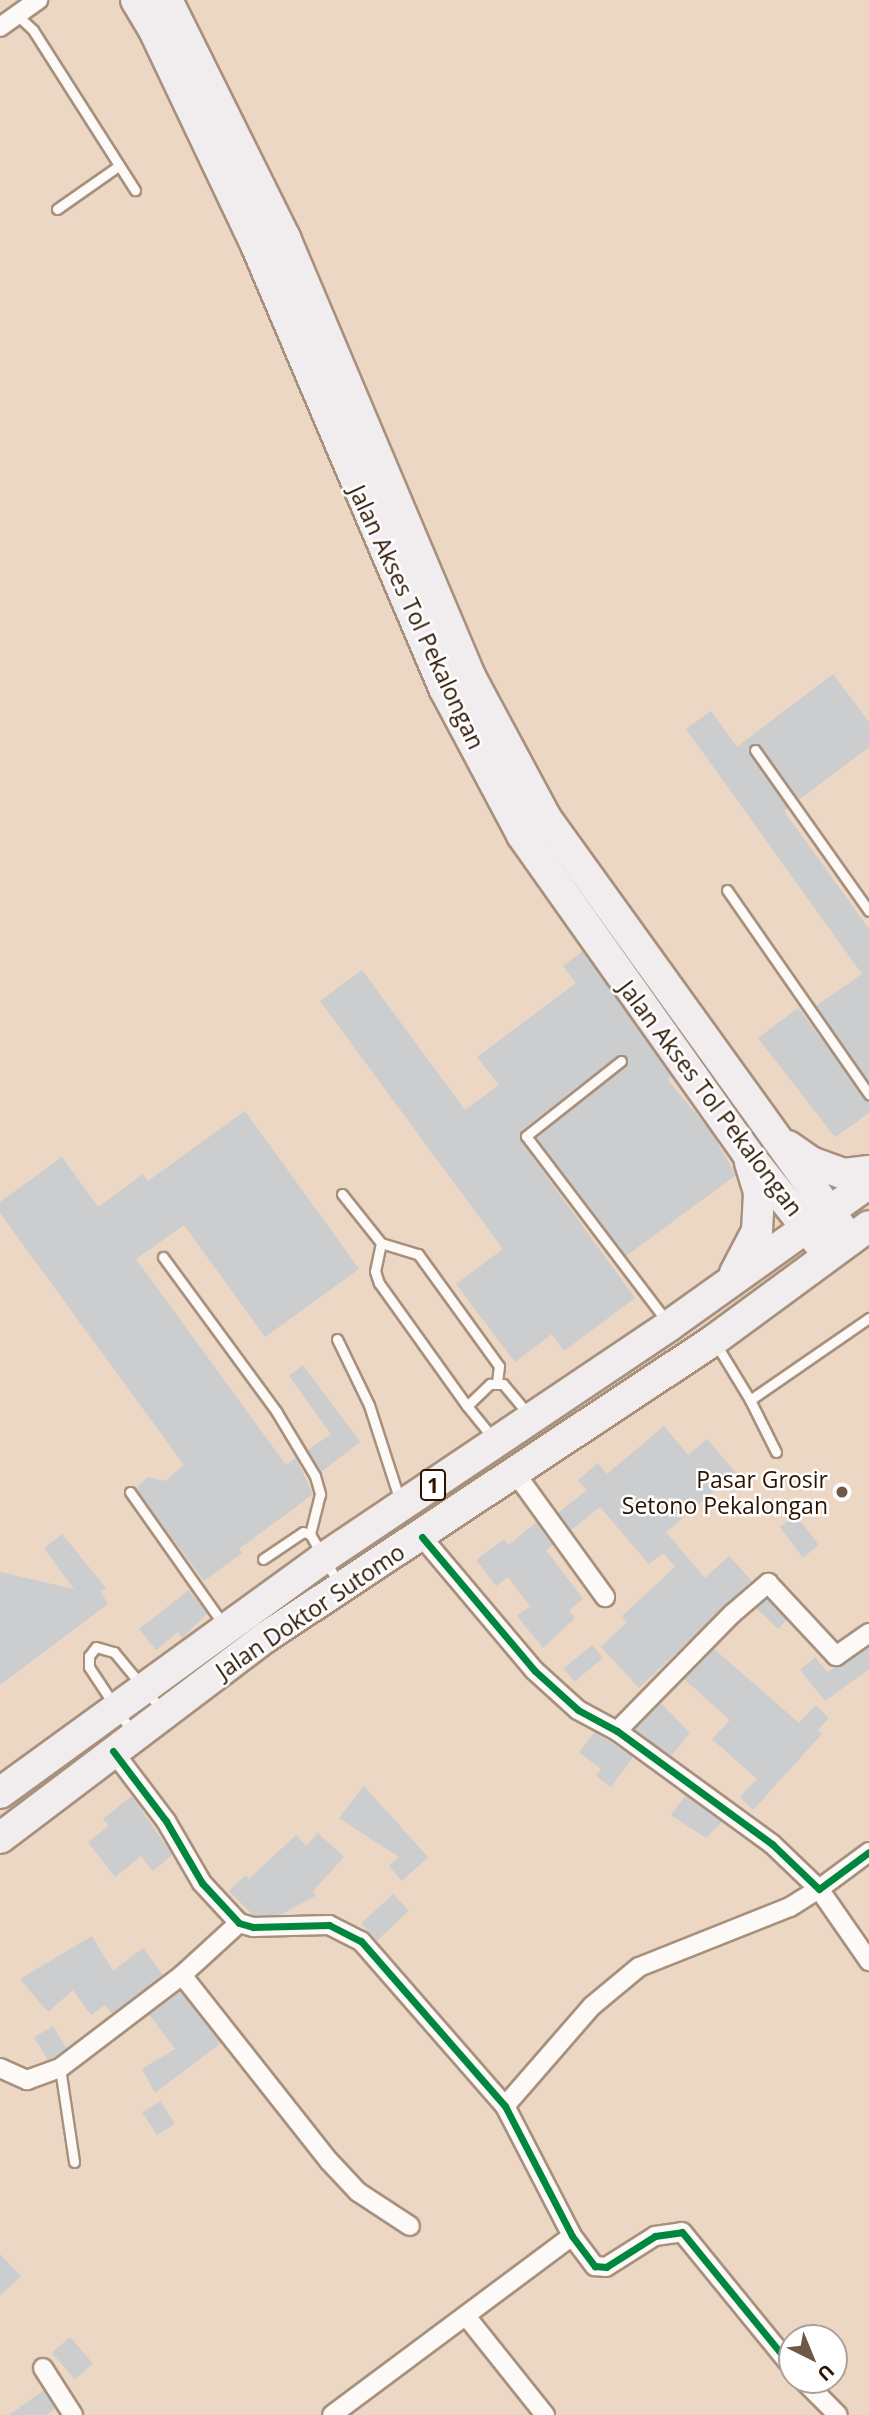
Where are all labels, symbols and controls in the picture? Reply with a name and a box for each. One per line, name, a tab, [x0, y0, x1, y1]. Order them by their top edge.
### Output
street label: Jalan Akses Tol Pekalongan	[344, 481, 490, 753]
street label: Jalan Akses Tol Pekalongan	[613, 975, 809, 1221]
place label: Pasar Grosir Setono Pekalongan	[622, 1465, 828, 1519]
road number: 1	[419, 1468, 447, 1502]
marker: Pasar Grosir Setono Pekalongan	[834, 1484, 850, 1500]
street label: Jalan Doktor Sutomo	[210, 1538, 410, 1684]
north arrow	[778, 2324, 848, 2394]
text: U	[812, 2358, 840, 2387]

